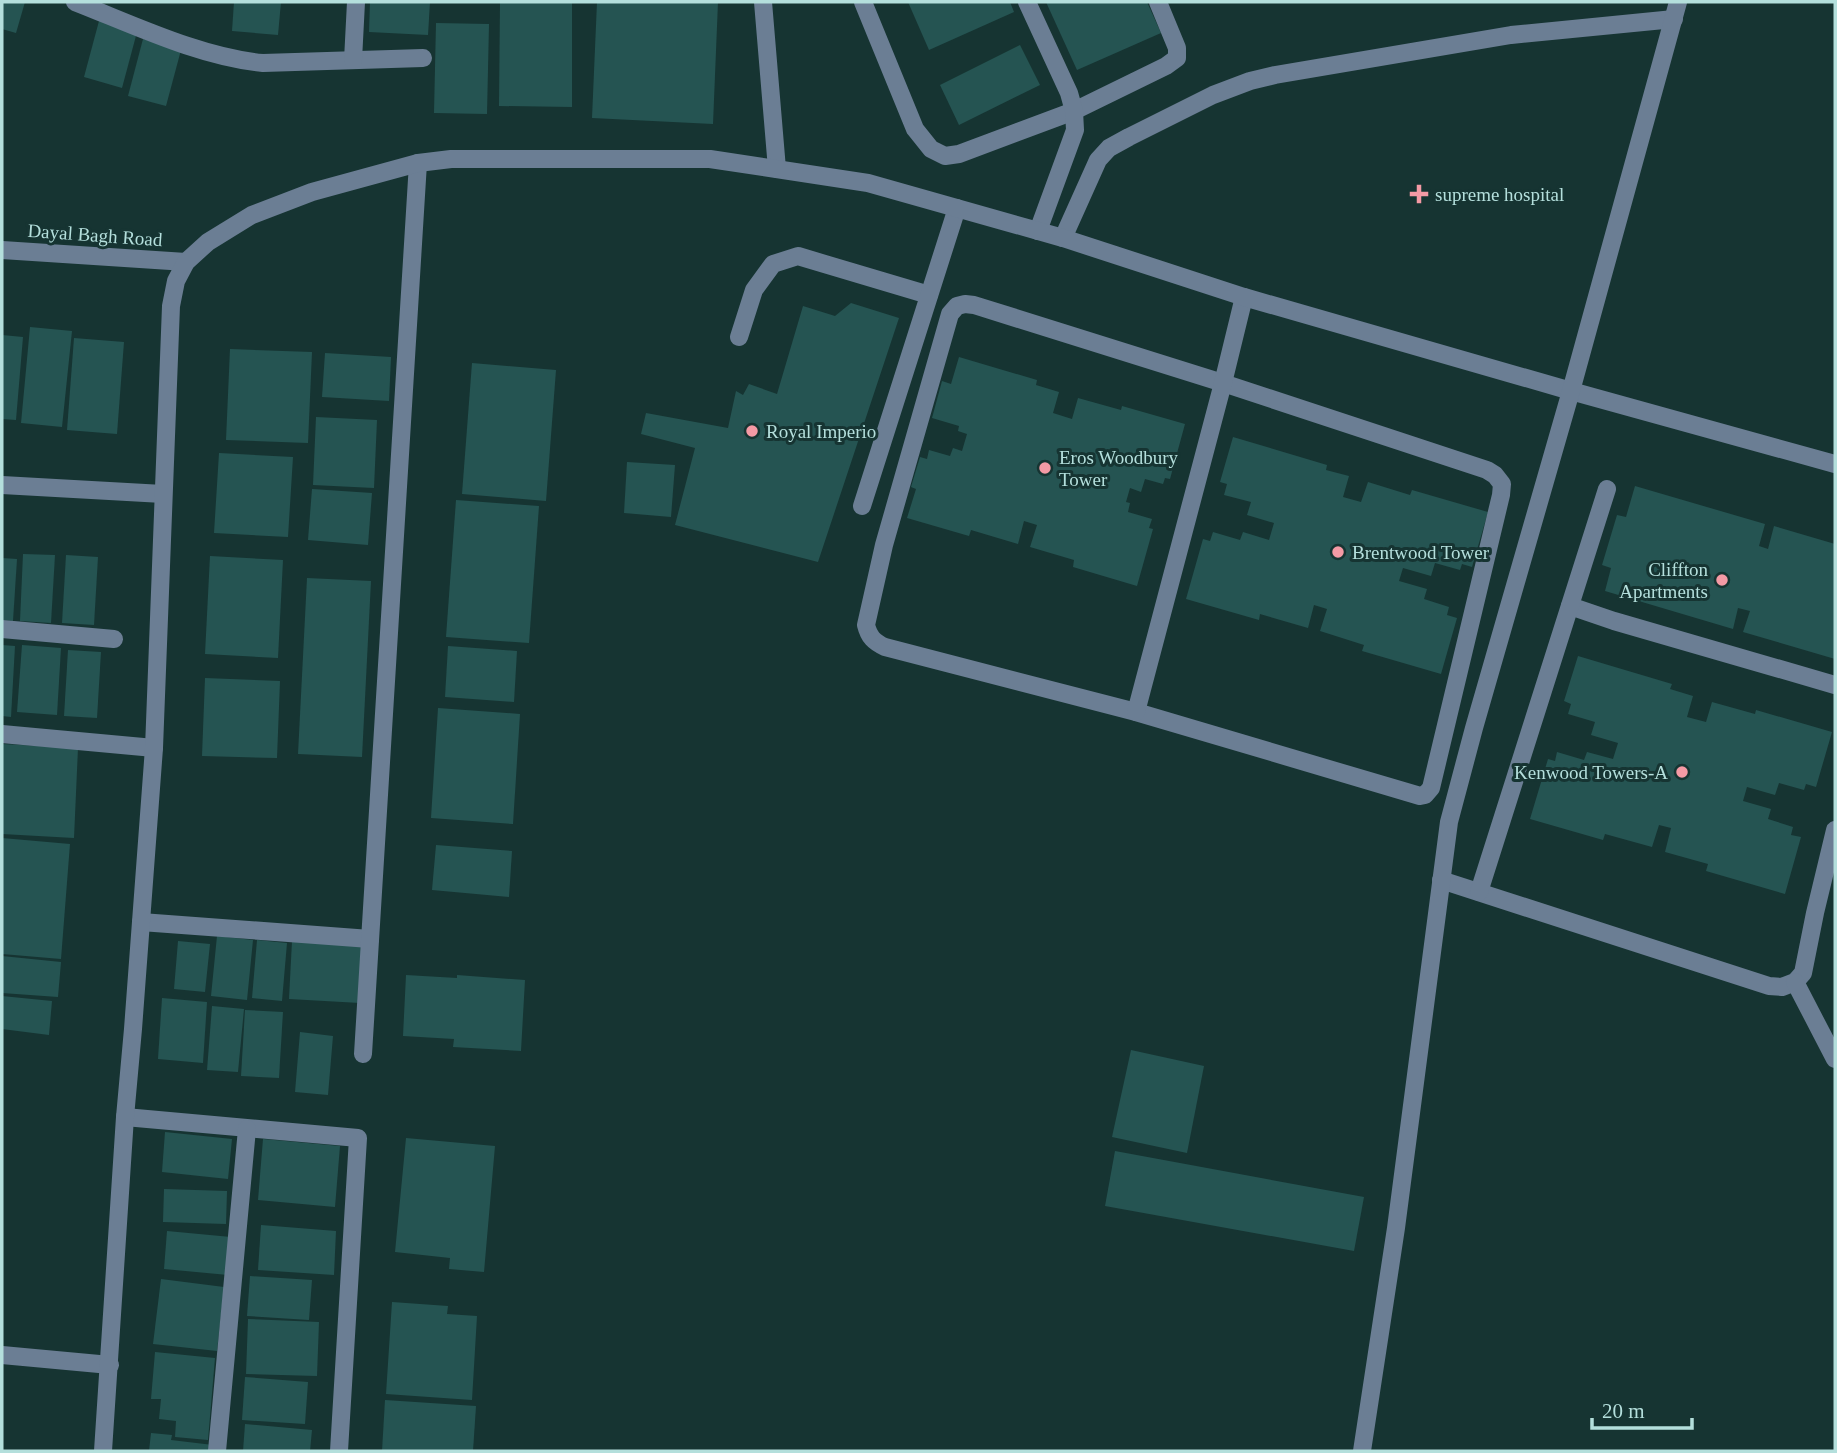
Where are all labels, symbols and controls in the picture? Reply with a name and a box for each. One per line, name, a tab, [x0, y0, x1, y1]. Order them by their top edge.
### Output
marker: supreme hospital	[1409, 184, 1429, 204]
place label: supreme hospital	[1435, 184, 1564, 205]
street label: Dayal Bagh Road	[27, 220, 164, 250]
place label: Royal Imperio	[766, 421, 876, 442]
marker: Royal Imperio	[744, 423, 760, 439]
place label: Eros Woodbury Tower	[1059, 447, 1178, 490]
marker: Eros Woodbury Tower	[1037, 460, 1053, 476]
place label: Brentwood Tower	[1352, 542, 1490, 563]
marker: Brentwood Tower	[1330, 544, 1346, 560]
place label: Cliffton Apartments	[1619, 559, 1708, 602]
marker: Cliffton Apartments	[1714, 572, 1730, 588]
place label: Kenwood Towers-A	[1514, 762, 1668, 783]
marker: Kenwood Towers-A	[1674, 764, 1690, 780]
scale bar	[1592, 1386, 1692, 1430]
text: 20 m	[1602, 1399, 1645, 1423]

